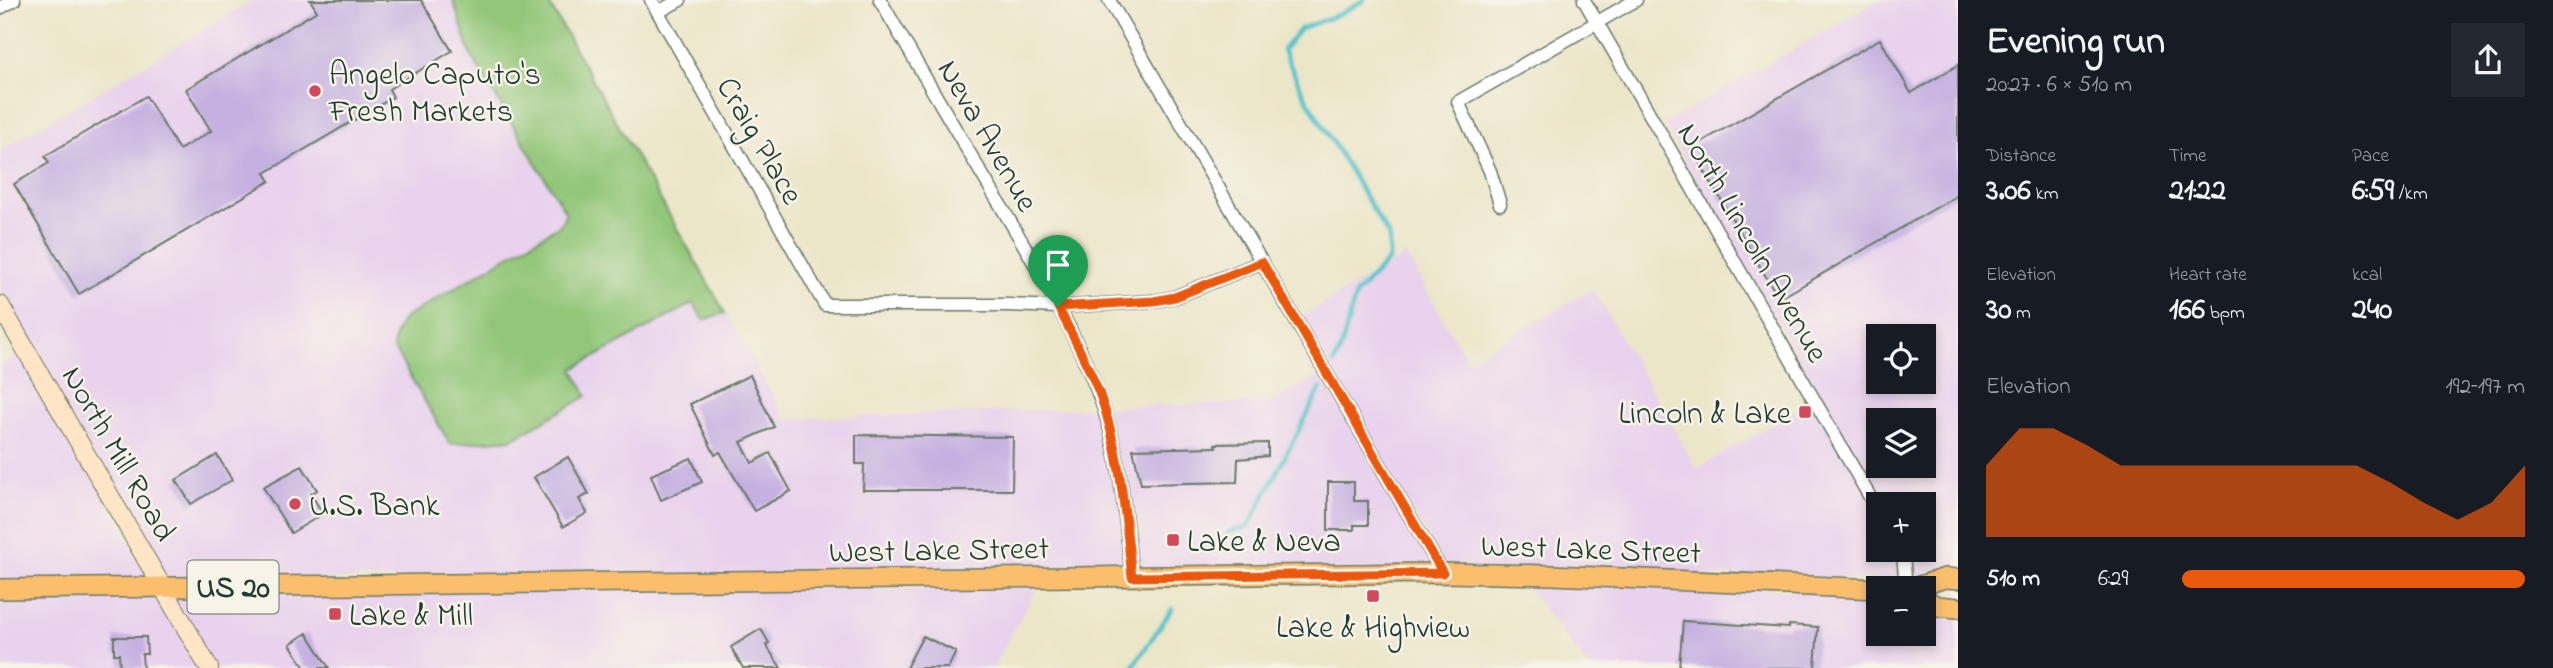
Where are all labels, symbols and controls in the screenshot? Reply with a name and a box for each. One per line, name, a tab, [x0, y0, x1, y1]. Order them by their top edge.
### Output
text: Evening run	[1986, 15, 2165, 71]
button: share	[2451, 23, 2525, 97]
street label: Neva Avenue	[923, 52, 1049, 222]
place label: Angelo Caputo's Fresh Markets	[328, 53, 541, 137]
street label: Craig Place	[702, 69, 814, 215]
text: 20:27 · 6 × 510 m	[1986, 69, 2132, 102]
marker: Angelo Caputo's Fresh Markets	[307, 83, 323, 99]
street label: North Lincoln Avenue	[1663, 115, 1839, 373]
text: Distance	[1986, 143, 2056, 170]
text: Time	[2169, 143, 2207, 170]
text: Pace	[2352, 143, 2389, 170]
text: 3.06	[1986, 170, 2031, 214]
text: 21:22	[2169, 170, 2226, 214]
text: 6:59	[2352, 170, 2394, 214]
text: km	[2031, 181, 2059, 208]
text: /km	[2394, 181, 2428, 208]
pin	[1028, 235, 1088, 307]
icon: arrive	[1039, 246, 1077, 284]
text: Elevation	[1986, 262, 2056, 289]
text: Heart rate	[2169, 262, 2247, 289]
text: kcal	[2352, 262, 2382, 289]
text: 30	[1986, 289, 2011, 333]
text: 166	[2169, 289, 2205, 333]
text: 240	[2352, 289, 2392, 333]
text: m	[2011, 300, 2031, 327]
text: bpm	[2205, 300, 2245, 327]
map controls	[1866, 324, 1936, 646]
button: locate	[1866, 324, 1936, 394]
street label: North Mill Road	[48, 358, 186, 551]
text: Elevation	[1986, 371, 2071, 404]
text: 192–197 m	[2445, 371, 2525, 404]
place label: Lincoln & Lake	[1618, 392, 1792, 439]
marker: Lincoln & Lake	[1797, 404, 1813, 420]
button: layers	[1866, 408, 1936, 478]
place label: U.S. Bank	[309, 484, 440, 531]
button: +	[1866, 492, 1936, 562]
marker: U.S. Bank	[287, 496, 303, 512]
place label: Lake & Neva	[1187, 520, 1341, 567]
street label: West Lake Street	[1480, 524, 1702, 579]
street label: West Lake Street	[829, 527, 1050, 578]
marker: Lake & Neva	[1165, 532, 1181, 548]
road number: US 20	[188, 560, 278, 614]
text: 510 m	[1986, 563, 2040, 596]
text: 6:29	[2098, 563, 2128, 596]
button: −	[1866, 576, 1936, 646]
marker: Lake & Highview	[1365, 588, 1381, 604]
place label: Lake & Mill	[349, 594, 473, 641]
marker: Lake & Mill	[327, 606, 343, 622]
place label: Lake & Highview	[1276, 606, 1470, 653]

